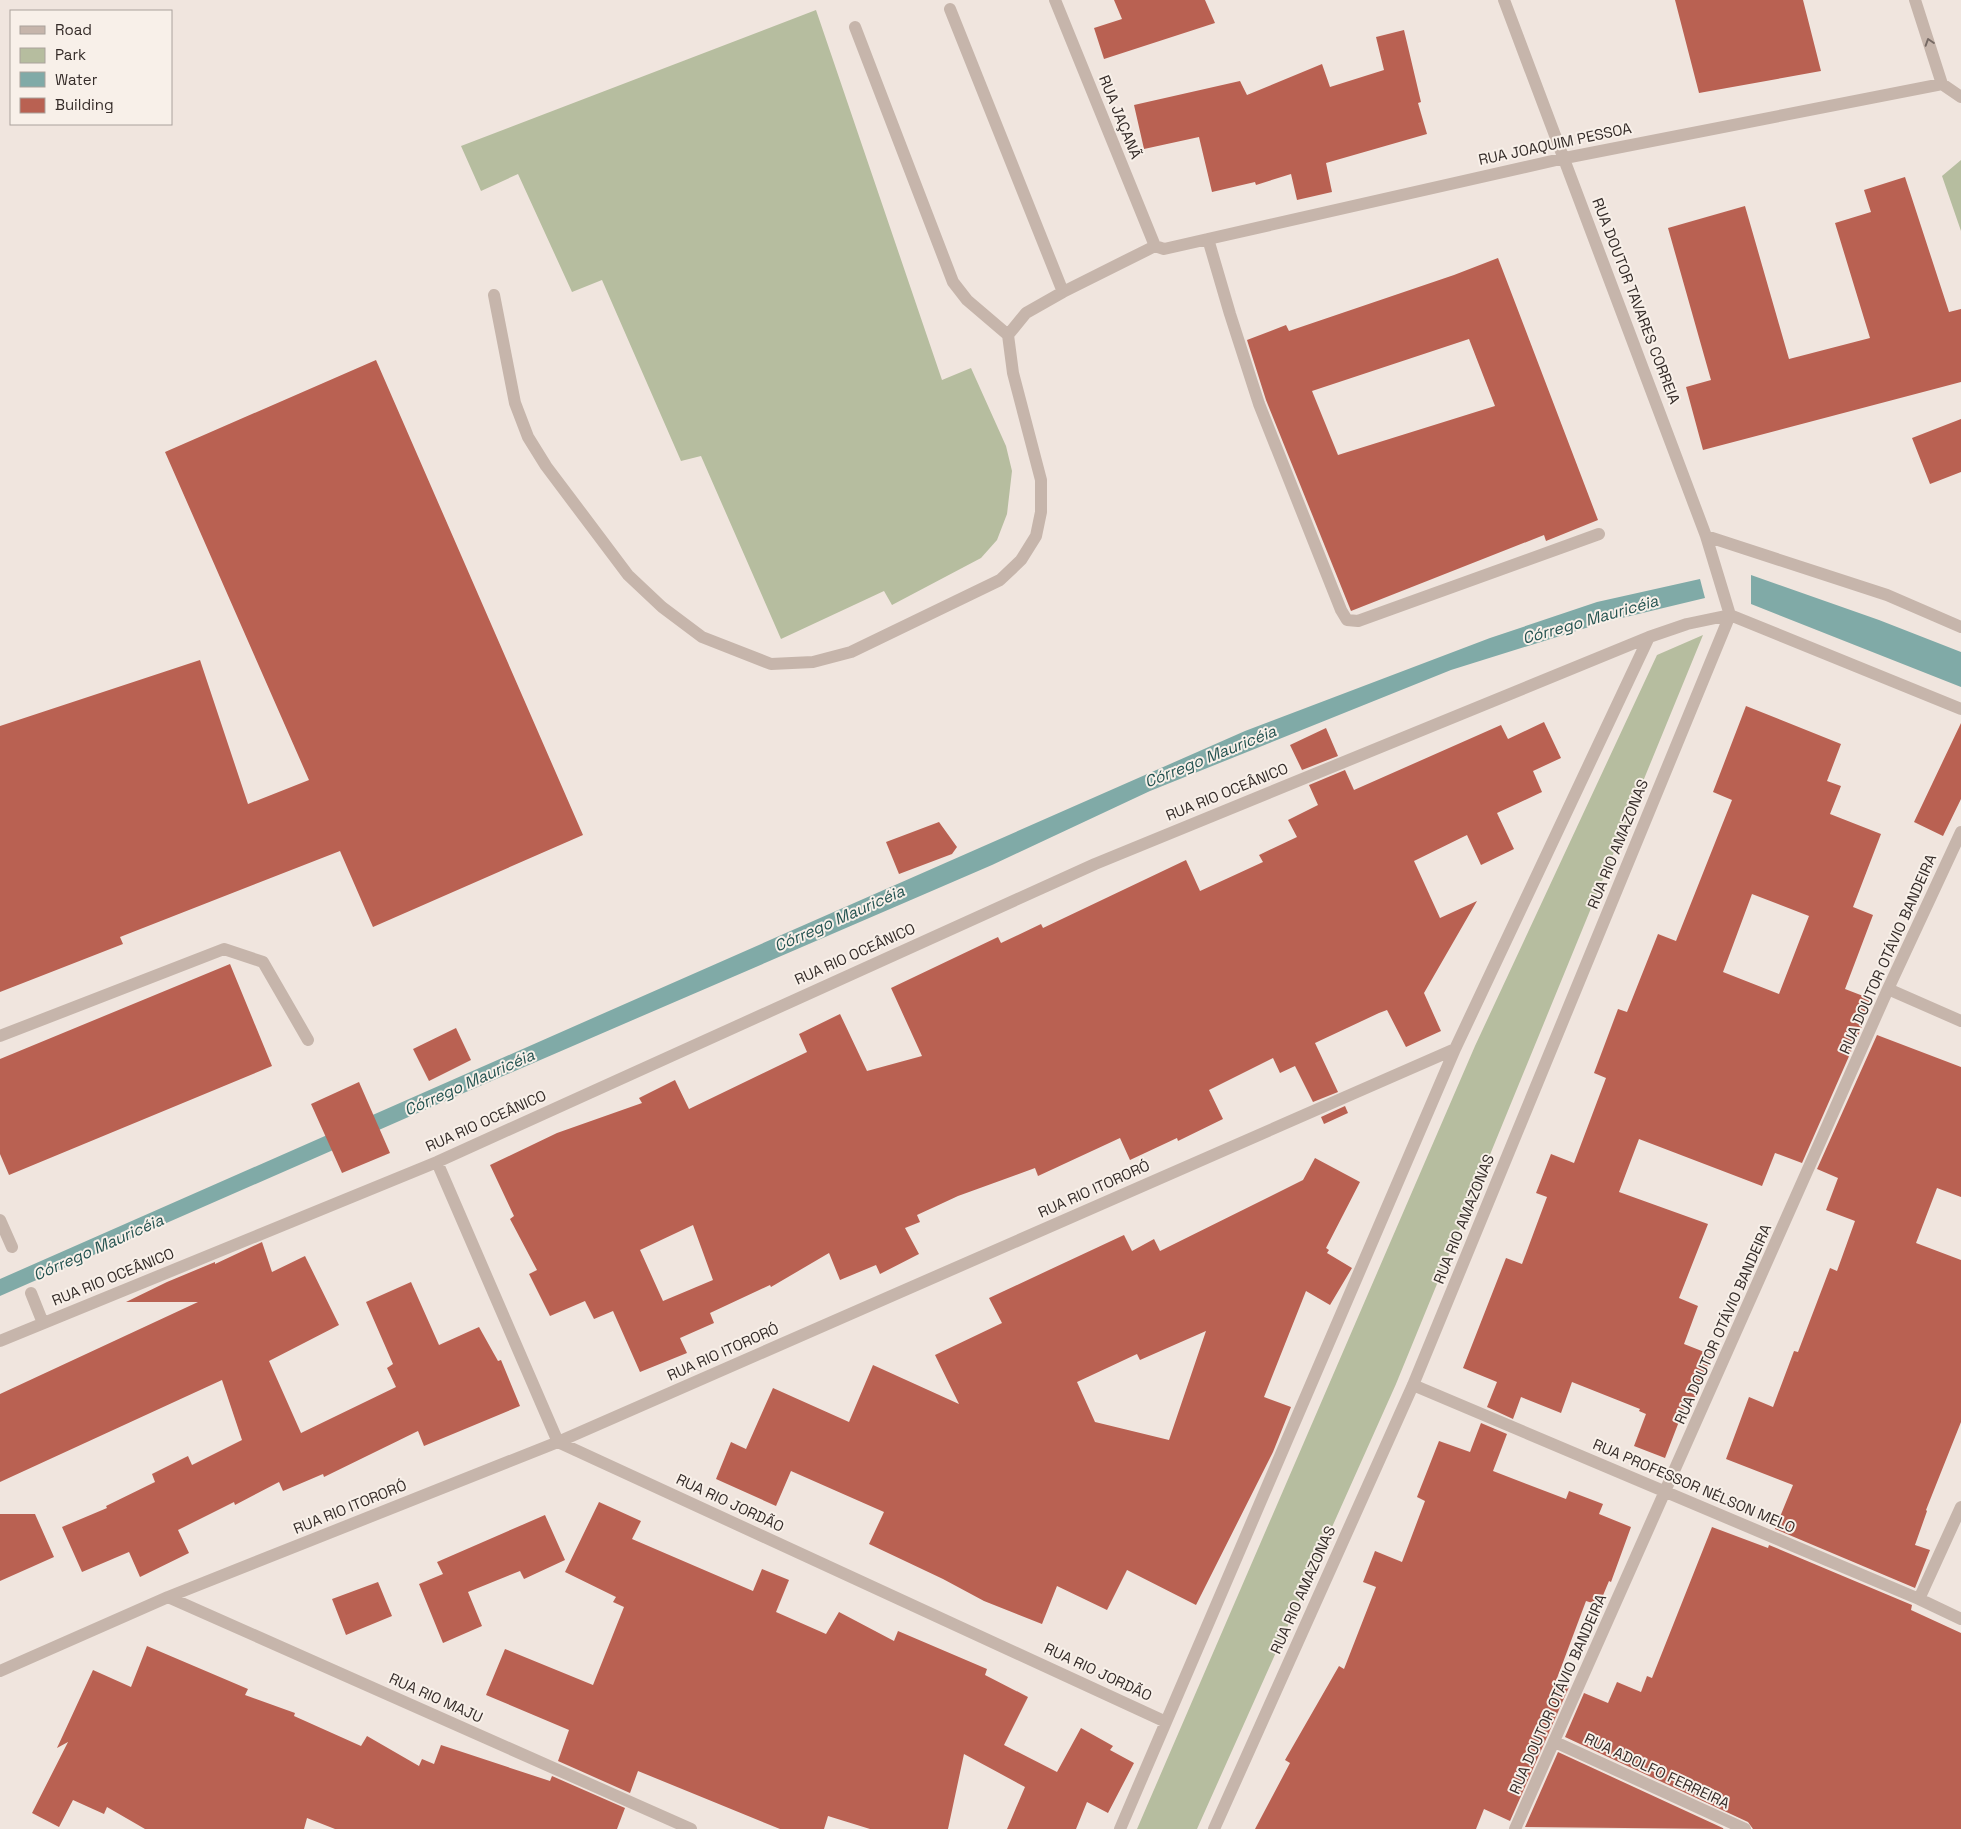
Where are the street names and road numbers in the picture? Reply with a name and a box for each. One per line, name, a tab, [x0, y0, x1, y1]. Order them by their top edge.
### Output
street label: RUA JAÇANÃ	[1095, 72, 1146, 162]
street label: RUA JOAQUIM PESSOA	[1477, 118, 1634, 169]
street label: RUA DOUTOR TAVARES CORREIA	[1588, 195, 1685, 407]
street label: RUA RIO OCEÂNICO	[1163, 758, 1291, 825]
street label: RUA RIO AMAZONAS	[1583, 776, 1652, 911]
street label: RUA DOUTOR OTÁVIO BANDEIRA	[1835, 850, 1941, 1057]
street label: RUA RIO OCEÂNICO	[791, 918, 918, 989]
street label: RUA RIO OCEÂNICO	[422, 1085, 549, 1156]
street label: RUA RIO AMAZONAS	[1429, 1151, 1498, 1286]
street label: RUA RIO ITORORÓ	[1035, 1155, 1153, 1222]
street label: RUA DOUTOR OTÁVIO BANDEIRA	[1670, 1220, 1776, 1427]
street label: RUA RIO OCEÂNICO	[49, 1243, 177, 1310]
street label: RUA RIO ITORORÓ	[664, 1318, 782, 1385]
street label: RUA PROFESSOR NÉLSON MELO	[1590, 1434, 1798, 1537]
street label: RUA RIO JORDÃO	[673, 1469, 787, 1536]
street label: RUA RIO ITORORÓ	[290, 1475, 409, 1538]
street label: RUA RIO AMAZONAS	[1266, 1523, 1339, 1657]
street label: RUA DOUTOR OTÁVIO BANDEIRA	[1505, 1590, 1611, 1797]
street label: RUA RIO JORDÃO	[1041, 1638, 1155, 1705]
street label: RUA RIO MAJU	[386, 1668, 486, 1727]
street label: RUA ADOLFO FERREIRA	[1582, 1729, 1733, 1813]

